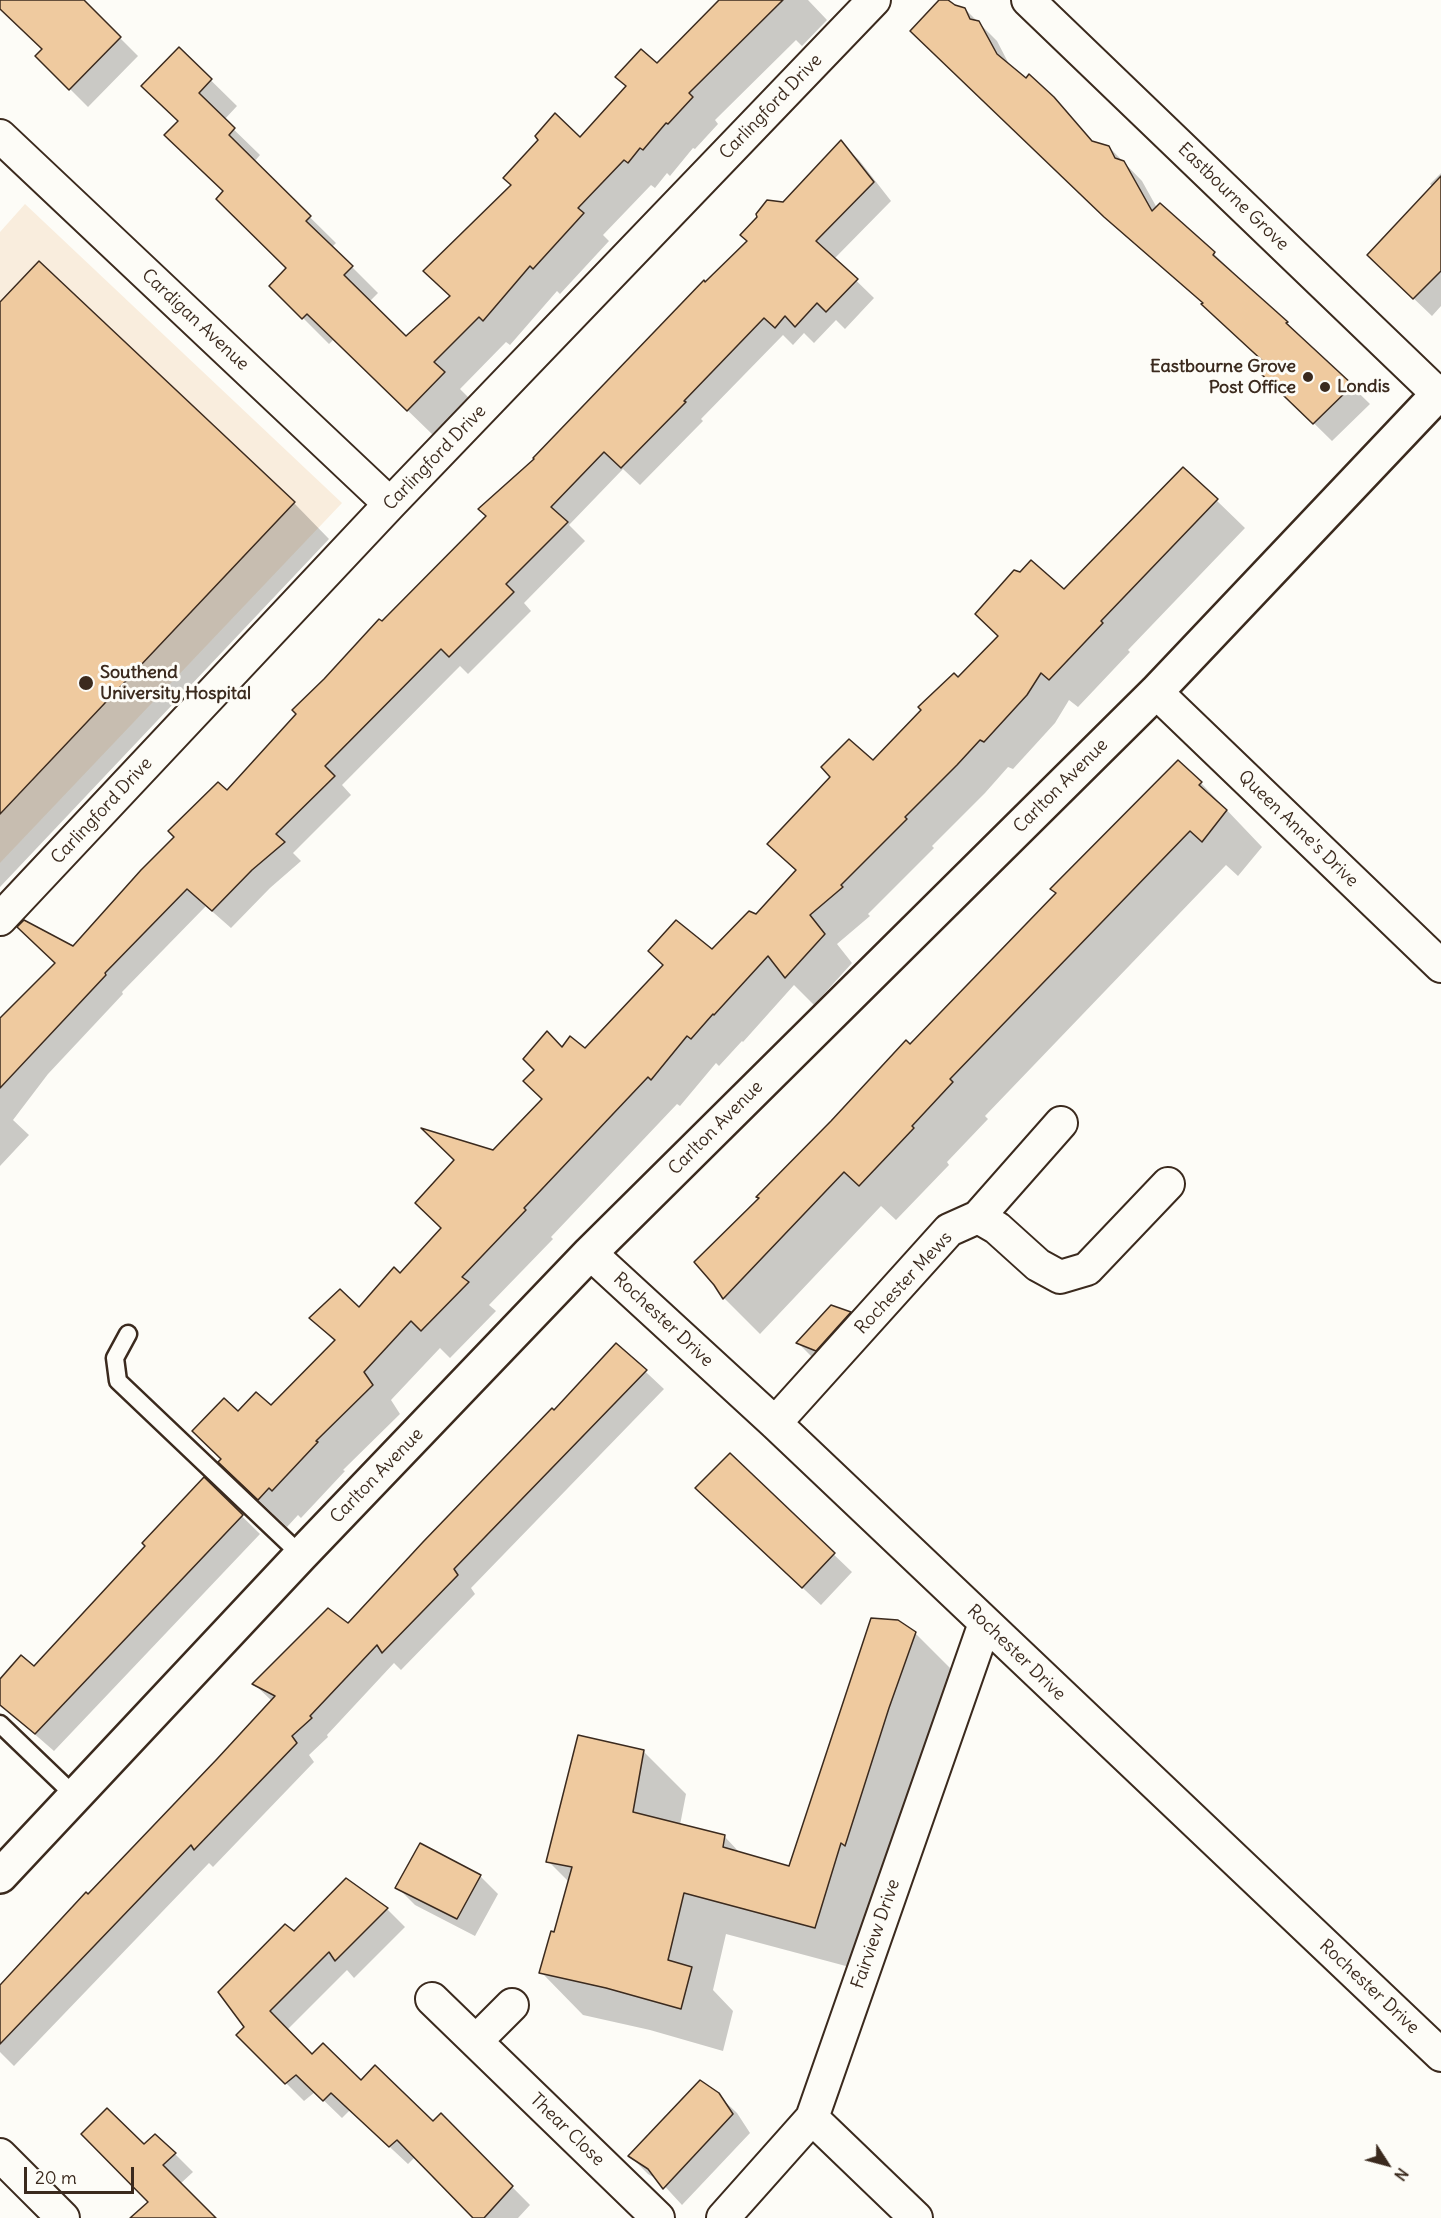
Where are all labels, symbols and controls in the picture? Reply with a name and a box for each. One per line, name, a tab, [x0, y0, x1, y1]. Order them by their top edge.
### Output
street label: Carlingford Drive	[715, 50, 827, 164]
street label: Eastbourne Grove	[1173, 139, 1293, 255]
street label: Cardigan Avenue	[137, 265, 253, 375]
place label: Eastbourne Grove Post Office	[1150, 356, 1296, 398]
marker: Eastbourne Grove Post Office	[1301, 370, 1315, 384]
place label: Londis	[1337, 376, 1390, 398]
marker: Londis	[1318, 380, 1332, 394]
street label: Carlingford Drive	[379, 401, 491, 515]
place label: Southend University Hospital	[100, 662, 251, 704]
marker: Southend University Hospital	[77, 674, 95, 692]
street label: Carlton Avenue	[1009, 734, 1113, 838]
street label: Carlingford Drive	[47, 753, 157, 869]
street label: Queen Anne's Drive	[1233, 766, 1363, 892]
street label: Carlton Avenue	[664, 1076, 768, 1180]
street label: Rochester Mews	[851, 1227, 957, 1339]
street label: Rochester Drive	[609, 1268, 717, 1372]
street label: Carlton Avenue	[326, 1424, 428, 1528]
street label: Rochester Drive	[962, 1601, 1070, 1705]
street label: Fairview Drive	[847, 1876, 905, 1992]
street label: Rochester Drive	[1315, 1935, 1423, 2039]
street label: Thear Close	[525, 2089, 609, 2171]
north arrow	[1357, 2134, 1417, 2194]
scale bar	[27, 2155, 136, 2193]
text: N	[1390, 2164, 1413, 2185]
text: 20 m	[35, 2166, 77, 2189]

